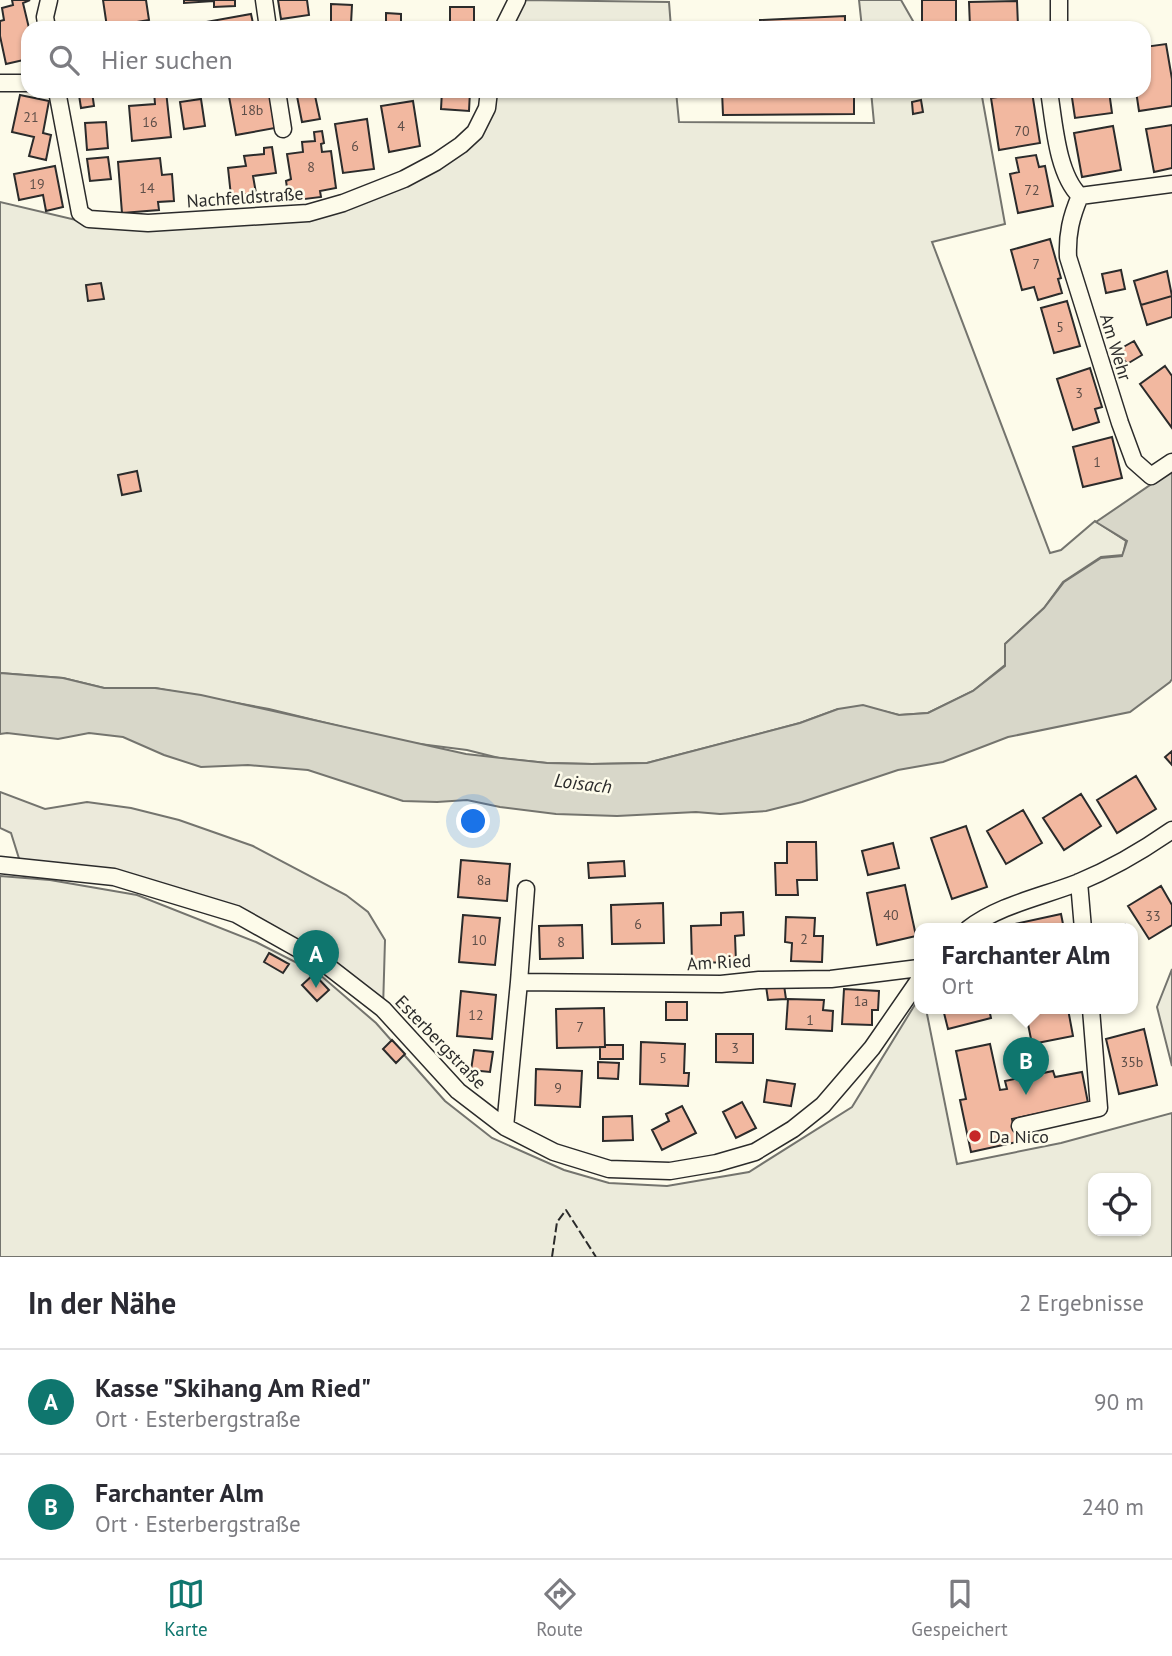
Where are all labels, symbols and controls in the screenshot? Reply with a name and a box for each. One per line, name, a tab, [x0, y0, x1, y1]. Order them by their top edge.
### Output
search box	[21, 21, 1151, 98]
icon: search	[45, 41, 83, 79]
text: Hier suchen	[101, 43, 233, 76]
house number: 18b	[241, 101, 263, 119]
house number: 21	[23, 108, 39, 126]
house number: 16	[142, 113, 158, 131]
house number: 4	[397, 117, 405, 135]
house number: 70	[1014, 122, 1030, 140]
house number: 6	[351, 137, 359, 155]
house number: 8	[307, 158, 315, 176]
house number: 19	[29, 175, 45, 193]
house number: 14	[139, 179, 155, 197]
street label: Nachfeldstraße	[186, 181, 304, 213]
house number: 72	[1024, 181, 1040, 199]
house number: 7	[1032, 255, 1040, 273]
street label: Am Wehr	[1095, 311, 1137, 383]
house number: 5	[1056, 318, 1064, 336]
house number: 3	[1075, 384, 1083, 402]
house number: 1	[1093, 453, 1101, 471]
water label: Loisach	[553, 768, 613, 798]
your location	[456, 804, 490, 838]
house number: 8a	[477, 871, 491, 889]
house number: 40	[883, 906, 899, 924]
house number: 33	[1145, 907, 1161, 925]
house number: 6	[634, 915, 642, 933]
popup	[914, 923, 1138, 1014]
pin: A	[293, 930, 339, 988]
house number: 2	[800, 930, 808, 948]
house number: 10	[471, 931, 487, 949]
house number: 8	[557, 933, 565, 951]
text: Farchanter Alm	[942, 938, 1110, 971]
street label: Am Ried	[686, 949, 752, 975]
text: Ort	[942, 971, 974, 1000]
street label: Esterbergstraße	[390, 990, 492, 1094]
house number: 1a	[854, 992, 868, 1010]
house number: 12	[468, 1006, 484, 1024]
house number: 1	[806, 1011, 814, 1029]
house number: 7	[576, 1018, 584, 1036]
pin: B	[1003, 1037, 1049, 1095]
house number: 3	[731, 1039, 739, 1057]
house number: 5	[659, 1049, 667, 1067]
house number: 35b	[1121, 1053, 1143, 1071]
house number: 9	[554, 1079, 562, 1097]
place label: Da Nico	[989, 1125, 1049, 1148]
marker: Da Nico	[967, 1128, 983, 1144]
map controls	[1088, 1173, 1151, 1236]
button: locate	[1088, 1173, 1151, 1236]
text: In der Nähe	[28, 1283, 176, 1322]
text: 2 Ergebnisse	[1019, 1288, 1144, 1317]
text: Kasse "Skihang Am Ried"	[95, 1371, 371, 1404]
text: A	[44, 1387, 58, 1416]
text: 90 m	[1094, 1387, 1144, 1416]
text: Ort · Esterbergstraße	[95, 1404, 301, 1433]
text: Farchanter Alm	[95, 1476, 264, 1509]
text: B	[44, 1492, 58, 1521]
text: 240 m	[1082, 1492, 1144, 1521]
text: Ort · Esterbergstraße	[95, 1509, 301, 1538]
tab: Karte	[164, 1575, 208, 1641]
tab: Route	[536, 1575, 583, 1641]
tab: Gespeichert	[911, 1575, 1008, 1641]

